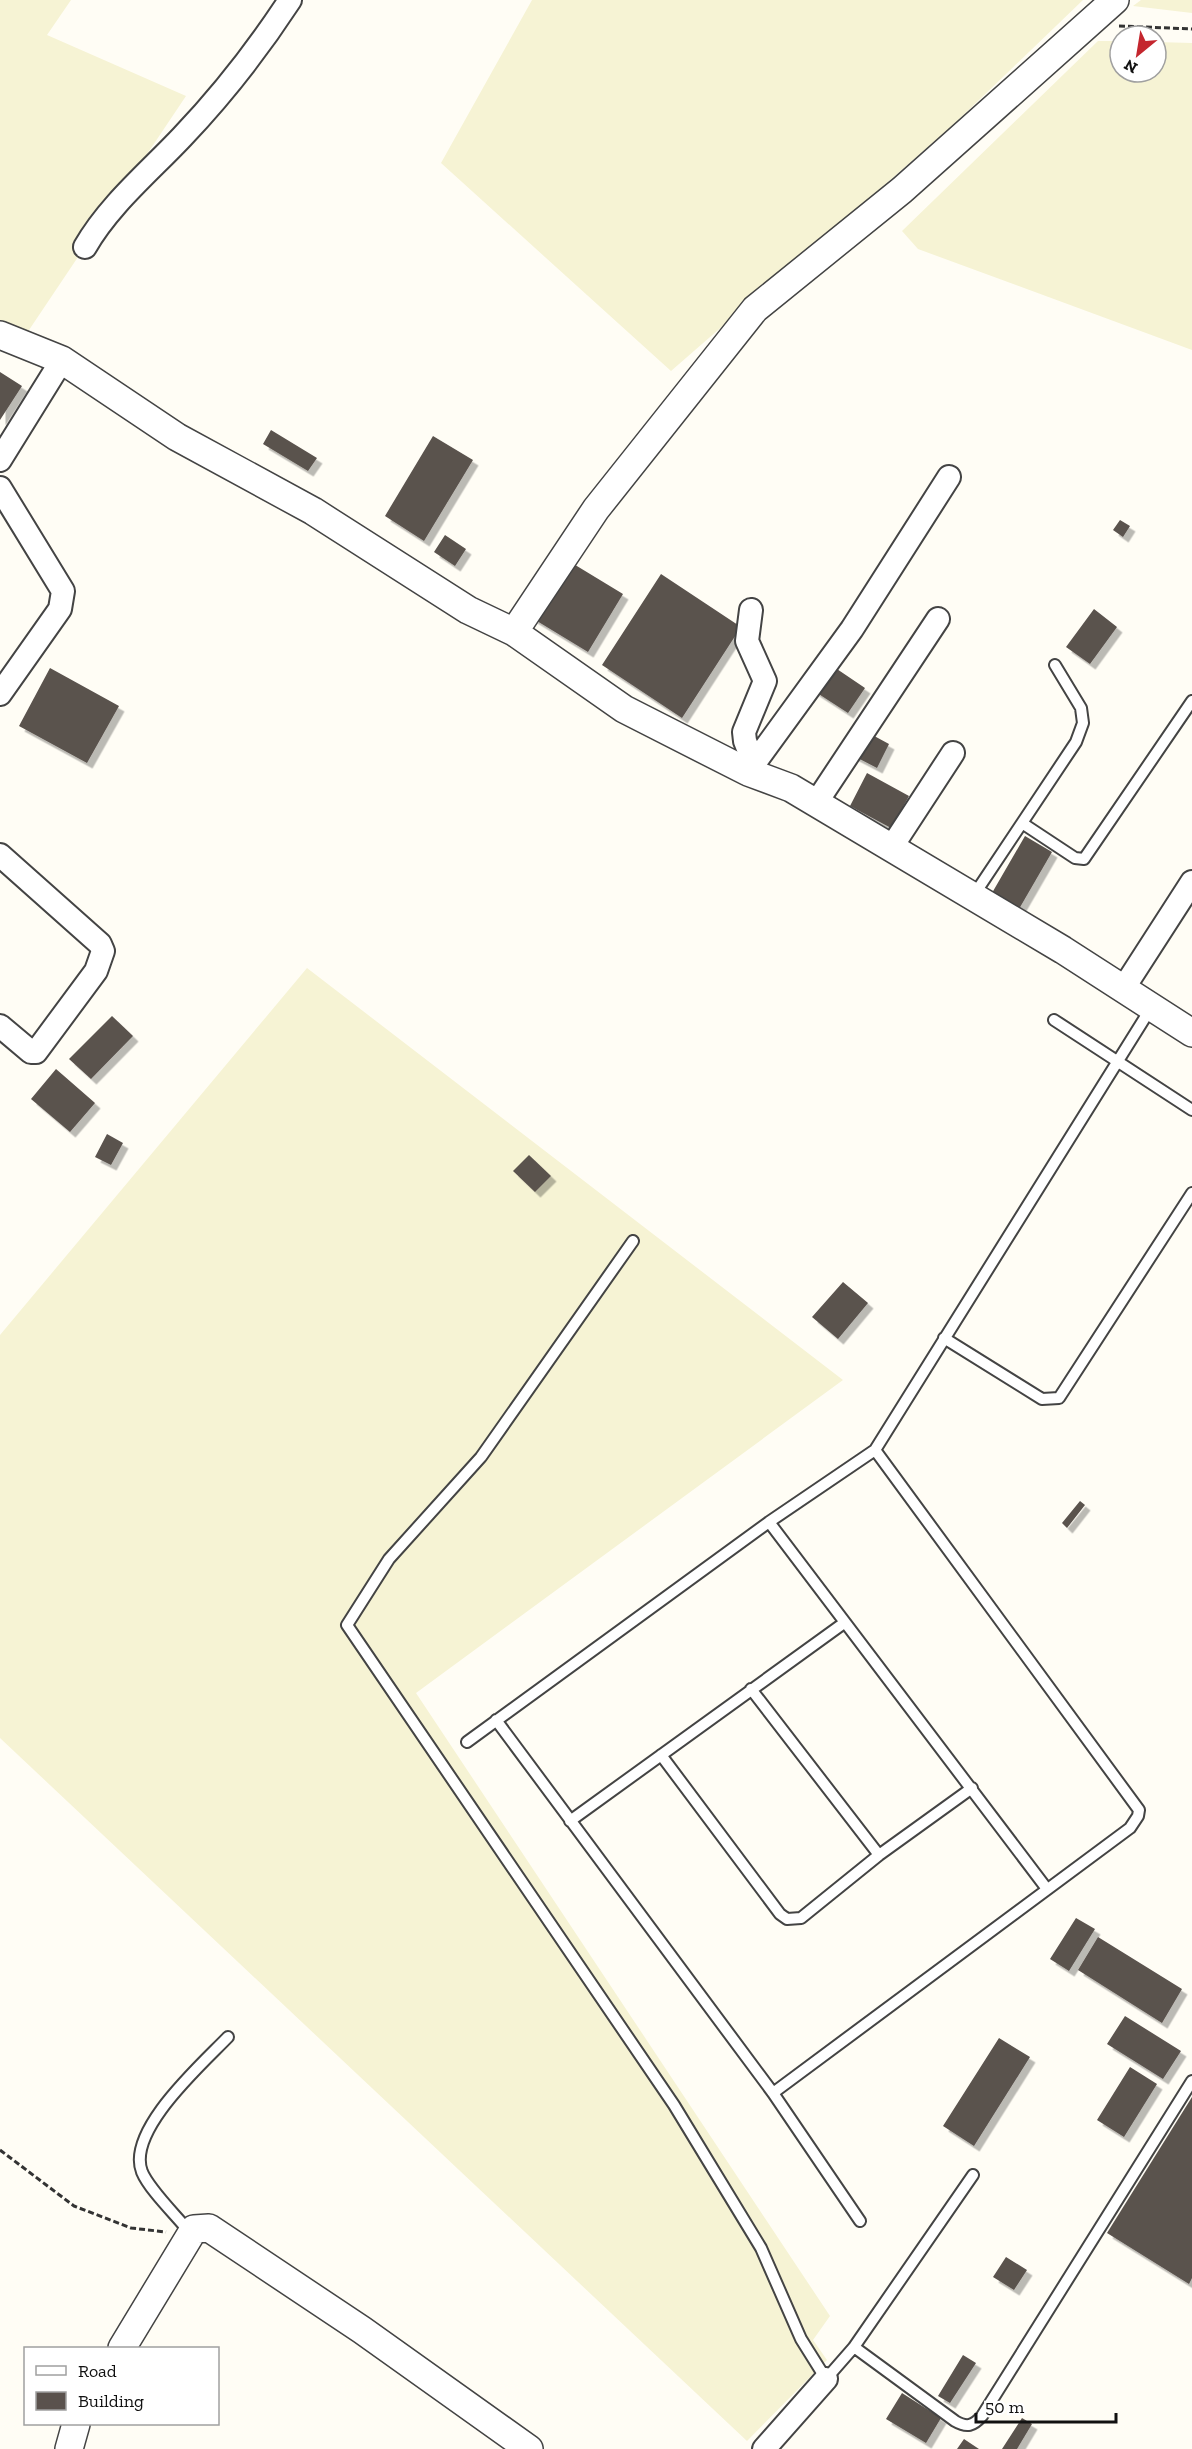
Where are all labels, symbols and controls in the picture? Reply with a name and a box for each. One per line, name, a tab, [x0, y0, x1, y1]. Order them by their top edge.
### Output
north arrow	[1108, 24, 1168, 84]
text: N	[1121, 55, 1141, 78]
legend	[24, 2347, 219, 2425]
text: Road	[78, 2360, 117, 2382]
scale bar	[976, 2386, 1116, 2424]
text: Building	[78, 2390, 144, 2412]
text: 50 m	[985, 2396, 1025, 2418]

